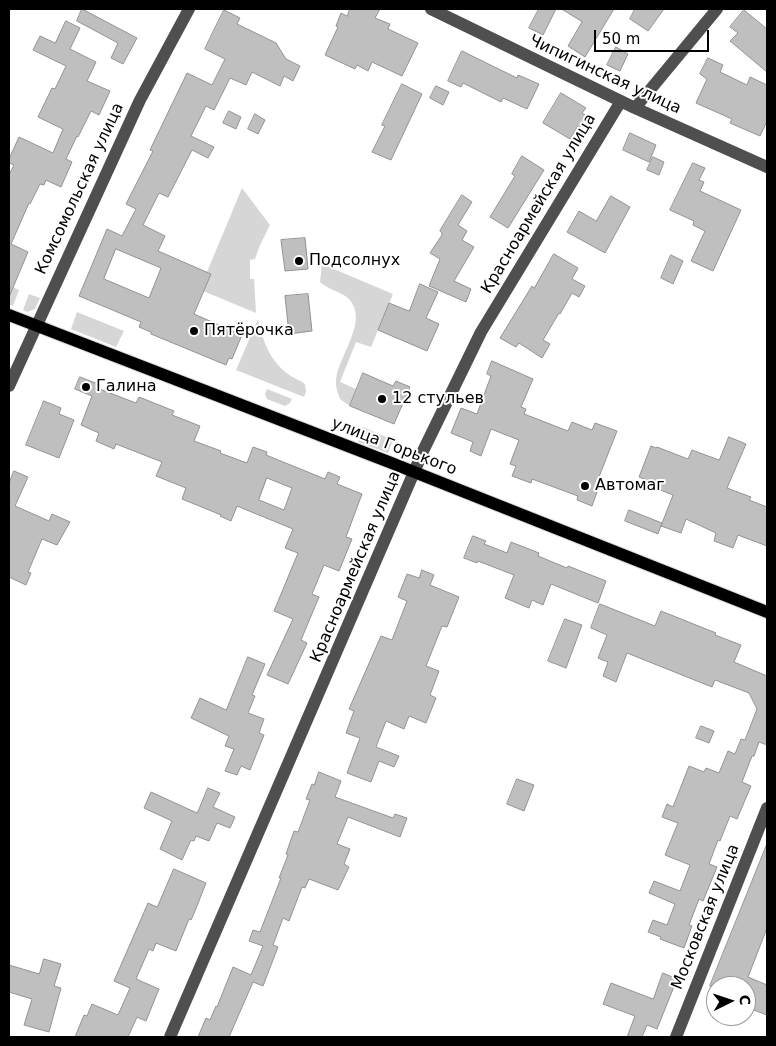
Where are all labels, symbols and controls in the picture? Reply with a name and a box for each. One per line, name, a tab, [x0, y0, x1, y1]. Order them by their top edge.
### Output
scale bar	[596, 20, 711, 52]
text: 50 m	[602, 30, 640, 48]
street label: Чипигинская улица	[526, 31, 684, 119]
street label: Комсомольская улица	[32, 100, 128, 278]
street label: Красноармейская улица	[478, 111, 600, 297]
place label: Подсолнух	[309, 251, 400, 271]
marker: Подсолнух	[293, 255, 305, 267]
place label: Пятёрочка	[204, 321, 294, 341]
marker: Пятёрочка	[188, 325, 200, 337]
place label: Галина	[96, 377, 156, 397]
marker: Галина	[80, 381, 92, 393]
place label: 12 стульев	[392, 389, 484, 409]
marker: 12 стульев	[376, 393, 388, 405]
street label: улица Горького	[329, 414, 459, 480]
street label: Красноармейская улица	[307, 468, 405, 666]
place label: Автомаг	[595, 476, 665, 496]
marker: Автомаг	[579, 480, 591, 492]
street label: Московская улица	[668, 842, 744, 992]
north arrow	[706, 976, 756, 1026]
text: С	[737, 994, 753, 1006]

